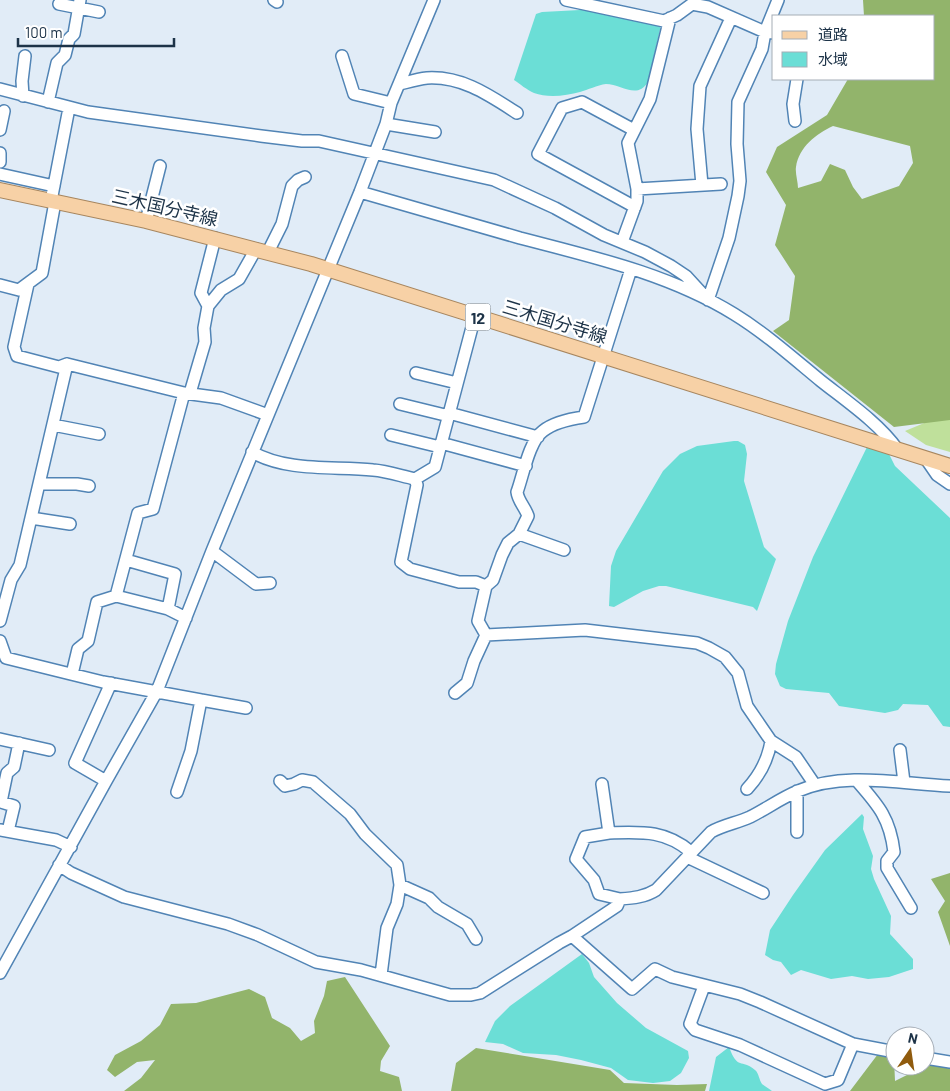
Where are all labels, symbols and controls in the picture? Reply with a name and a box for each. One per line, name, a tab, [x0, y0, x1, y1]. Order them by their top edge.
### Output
scale bar	[18, 15, 174, 47]
legend	[772, 15, 935, 80]
text: 100 m	[25, 23, 63, 41]
text: 道路	[818, 25, 848, 43]
text: 水域	[818, 50, 848, 68]
street label: 三木国分寺線	[110, 184, 220, 230]
street label: 三木国分寺線	[500, 295, 610, 347]
road number: 12	[466, 304, 490, 330]
north arrow	[885, 1026, 935, 1076]
text: N	[907, 1029, 919, 1047]

